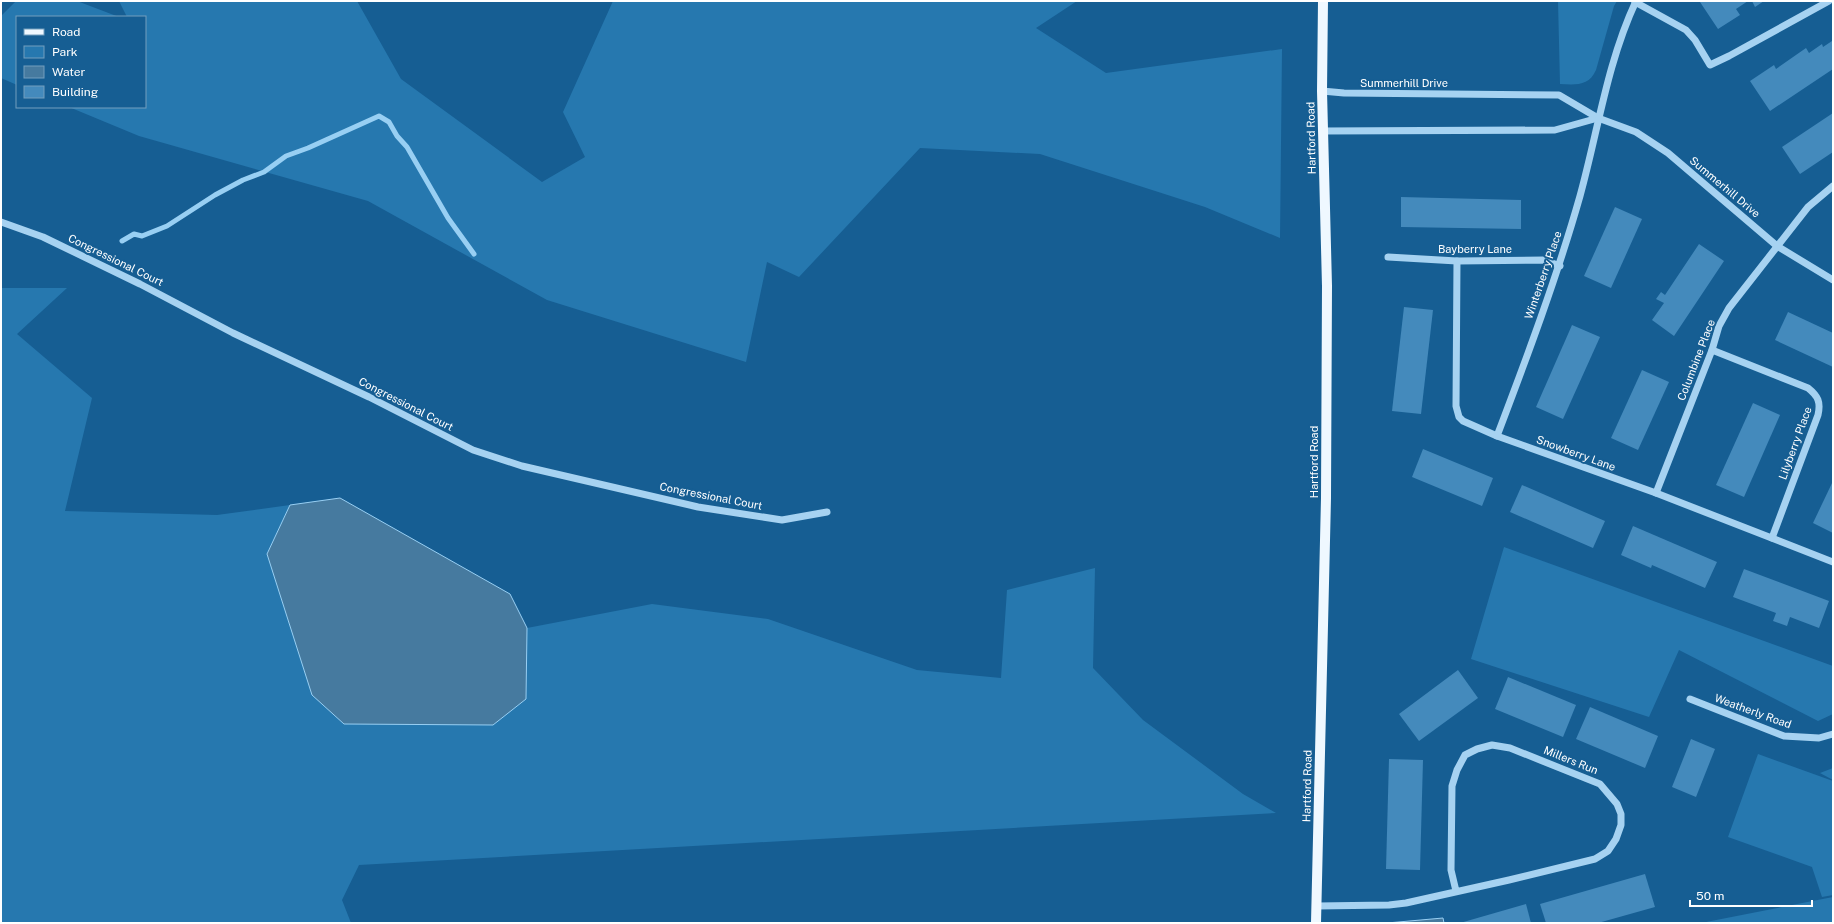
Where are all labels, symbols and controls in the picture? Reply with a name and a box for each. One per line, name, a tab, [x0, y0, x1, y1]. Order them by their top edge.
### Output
legend	[16, 16, 146, 108]
text: Road	[52, 25, 80, 39]
text: Park	[52, 45, 78, 59]
text: Water	[52, 65, 86, 79]
street label: Summerhill Drive	[1360, 77, 1448, 89]
text: Building	[52, 85, 98, 99]
street label: Hartford Road	[1304, 102, 1318, 174]
street label: Summerhill Drive	[1687, 154, 1763, 220]
street label: Winterberry Place	[1522, 229, 1564, 321]
street label: Congressional Court	[66, 232, 166, 288]
street label: Bayberry Lane	[1438, 243, 1512, 255]
street label: Columbine Place	[1675, 318, 1717, 402]
street label: Congressional Court	[357, 375, 455, 433]
street label: Lilyberry Place	[1776, 405, 1814, 481]
street label: Hartford Road	[1308, 426, 1320, 498]
street label: Snowberry Lane	[1535, 433, 1617, 473]
street label: Congressional Court	[659, 480, 763, 512]
street label: Weatherly Road	[1713, 692, 1793, 730]
street label: Millers Run	[1542, 744, 1600, 776]
street label: Hartford Road	[1300, 750, 1314, 822]
scale bar	[1690, 882, 1812, 908]
text: 50 m	[1696, 889, 1724, 903]

